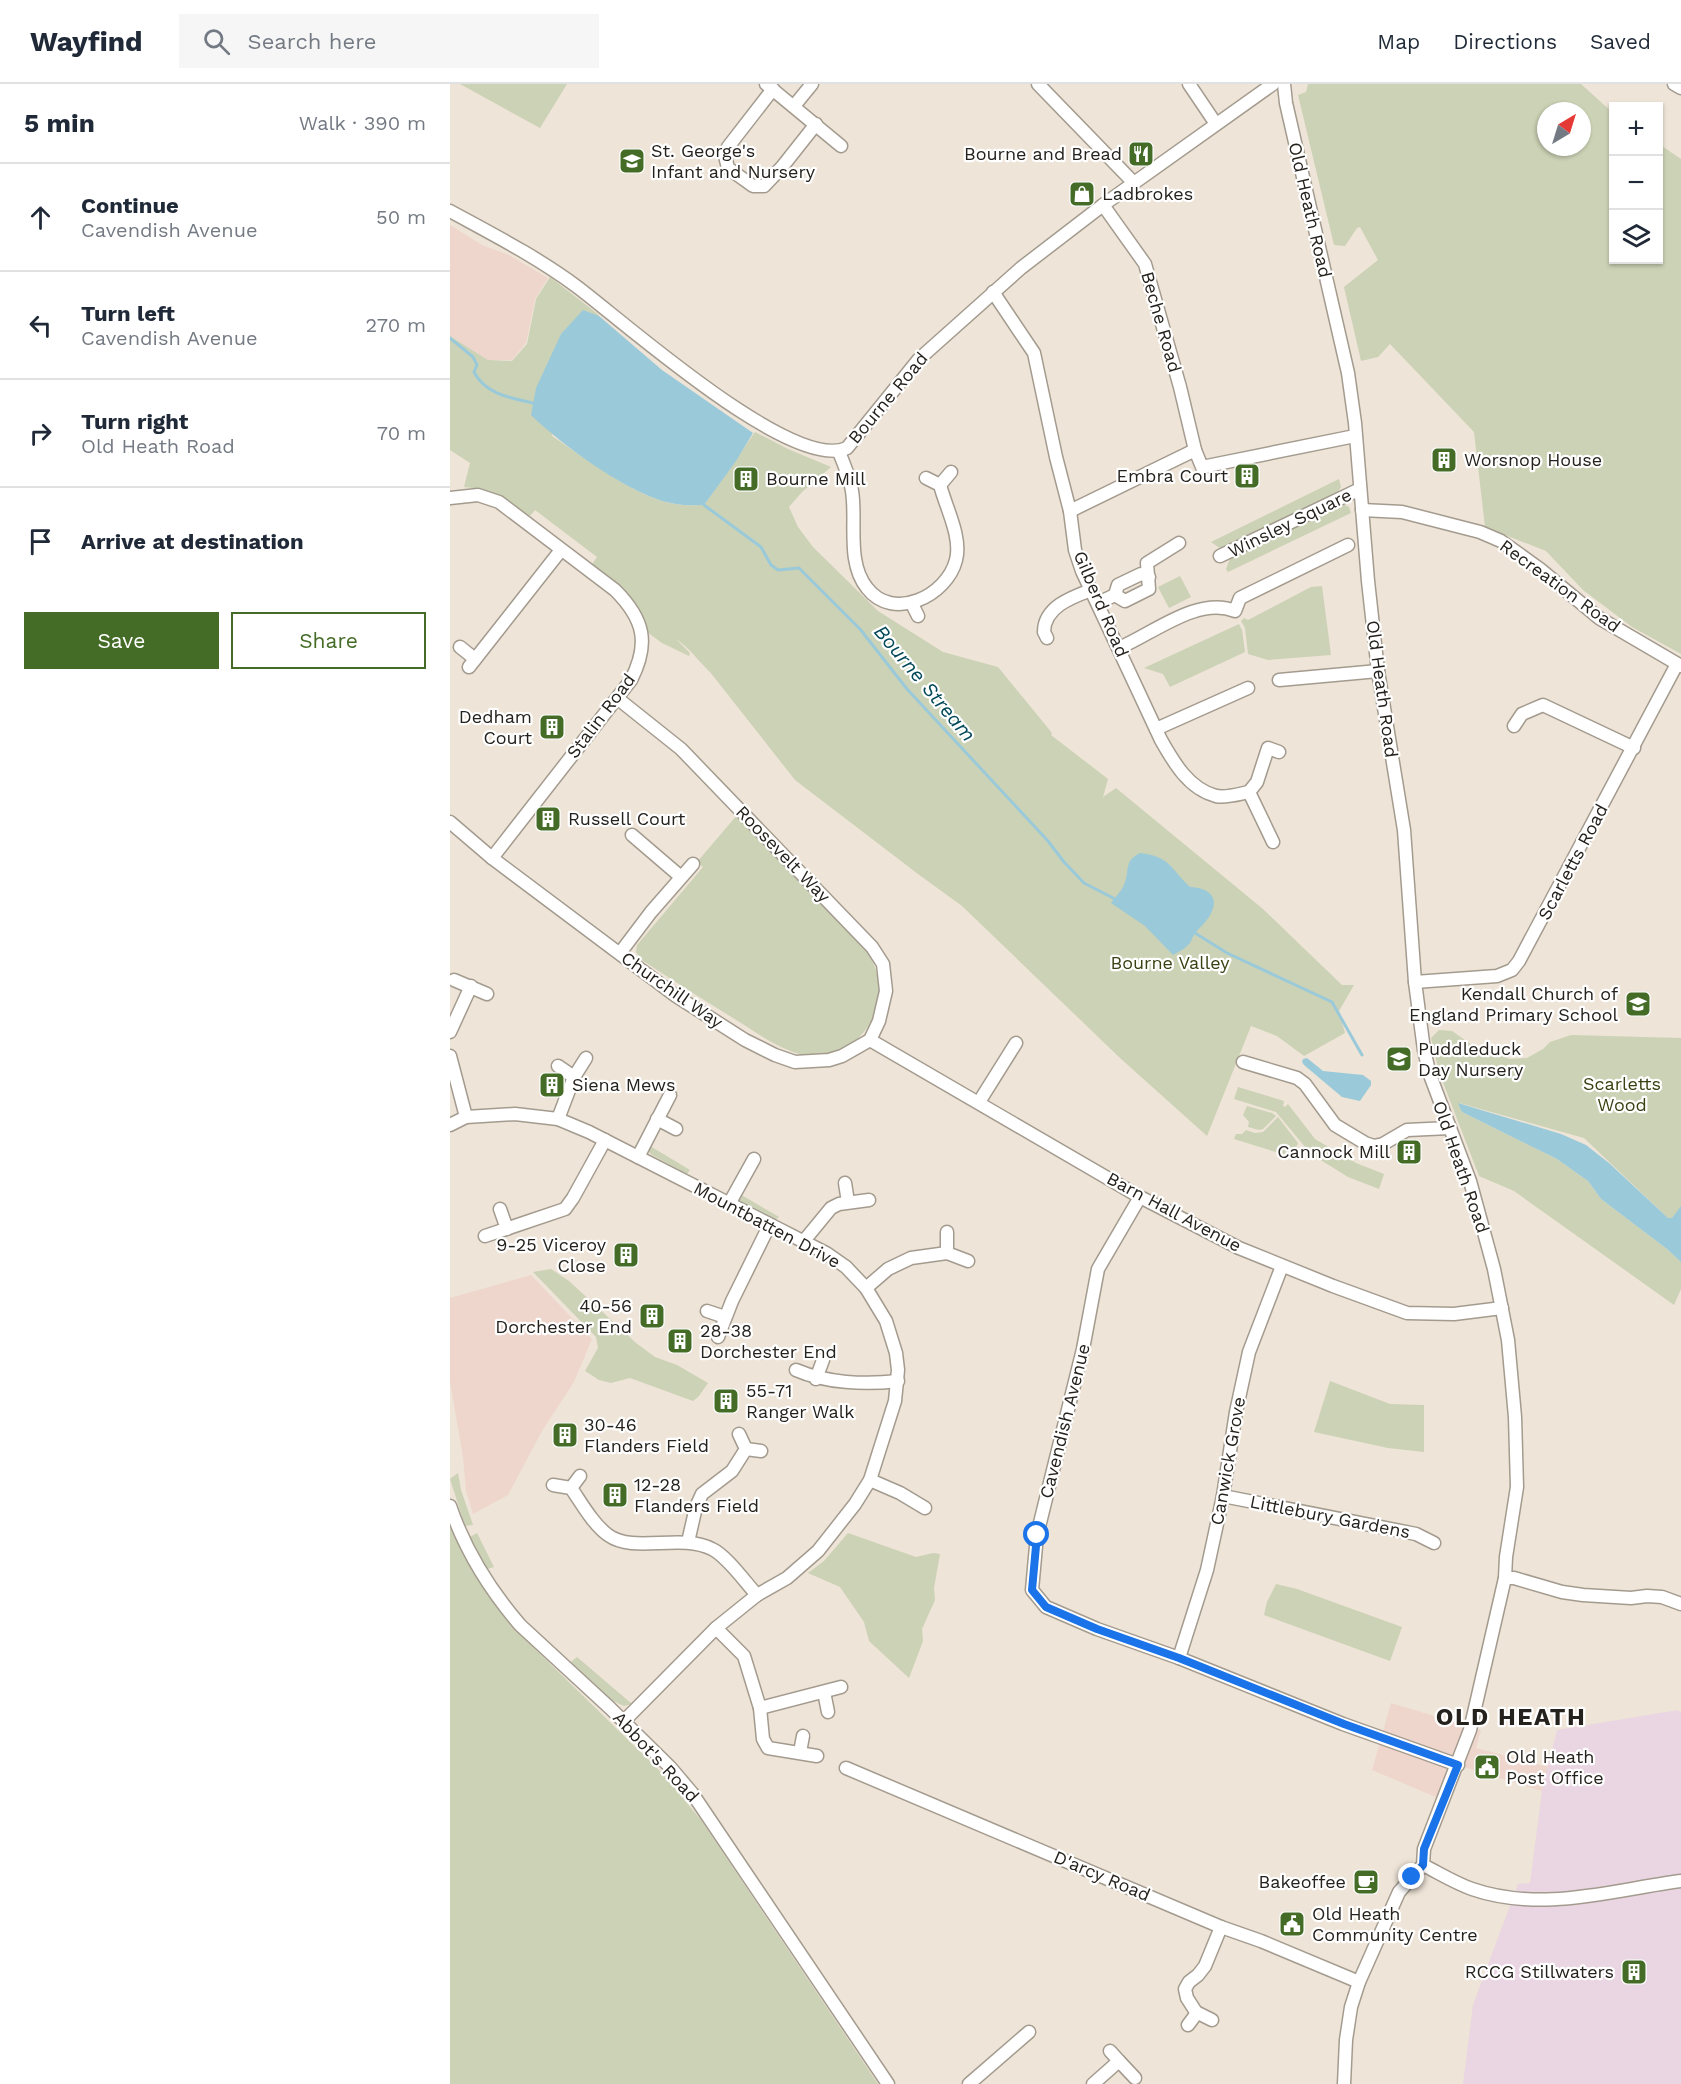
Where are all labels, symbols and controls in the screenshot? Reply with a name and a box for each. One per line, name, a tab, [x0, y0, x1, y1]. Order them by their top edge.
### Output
search box	[179, 14, 599, 68]
text: Wayfind	[30, 25, 143, 58]
icon: search	[200, 25, 233, 58]
text: Search here	[248, 29, 377, 54]
text: Map	[1377, 29, 1420, 54]
text: Directions	[1453, 29, 1557, 54]
text: Saved	[1590, 29, 1651, 54]
north arrow	[1537, 102, 1591, 156]
map controls	[1609, 102, 1663, 264]
button: +	[1609, 102, 1663, 156]
text: 5 min	[24, 108, 95, 138]
text: Walk · 390 m	[299, 111, 426, 135]
restaurant icon: Bourne and Bread	[1126, 139, 1156, 169]
place label: St. George's Infant and Nursery	[651, 140, 816, 182]
street label: Old Heath Road	[1285, 140, 1336, 280]
place label: Bourne and Bread	[964, 143, 1122, 164]
school or university icon: St. George's Infant and Nursery	[617, 146, 647, 176]
button: −	[1609, 156, 1663, 210]
shop icon: Ladbrokes	[1067, 179, 1097, 209]
place label: Ladbrokes	[1102, 183, 1193, 204]
text: Continue	[81, 193, 179, 218]
icon: ahead	[24, 201, 57, 234]
text: 50 m	[376, 205, 426, 229]
button: layers	[1609, 210, 1663, 264]
text: Cavendish Avenue	[81, 218, 258, 242]
street label: Beche Road	[1137, 269, 1186, 375]
text: Turn left	[81, 301, 175, 326]
icon: left	[24, 309, 57, 342]
text: 270 m	[366, 313, 426, 337]
text: Cavendish Avenue	[81, 326, 258, 350]
street label: Bourne Road	[843, 348, 932, 448]
text: Turn right	[81, 409, 188, 434]
icon: right	[24, 417, 57, 450]
text: 70 m	[377, 421, 426, 445]
text: Old Heath Road	[81, 434, 235, 458]
building icon: Worsnop House	[1429, 445, 1459, 475]
place label: Worsnop House	[1464, 449, 1602, 470]
building icon: Embra Court	[1232, 461, 1262, 491]
building icon: Bourne Mill	[731, 464, 761, 494]
place label: Embra Court	[1116, 465, 1228, 486]
place label: Bourne Mill	[766, 468, 866, 489]
street label: Winsley Square	[1225, 484, 1355, 562]
icon: arrive	[24, 525, 57, 558]
text: Arrive at destination	[81, 529, 304, 554]
street label: Recreation Road	[1496, 535, 1625, 636]
street label: Gilberd Road	[1070, 547, 1133, 660]
button: Save	[24, 612, 219, 669]
button: Share	[231, 612, 426, 669]
street label: Old Heath Road	[1362, 619, 1403, 759]
water label: Bourne Stream	[869, 620, 981, 746]
street label: Stalin Road	[562, 669, 639, 762]
place label: Dedham Court	[459, 706, 532, 748]
building icon: Dedham Court	[537, 712, 567, 742]
street label: Scarletts Road	[1533, 800, 1612, 923]
street label: Roosevelt Way	[732, 801, 835, 907]
building icon: Russell Court	[533, 804, 563, 834]
place label: Russell Court	[568, 808, 686, 829]
street label: Churchill Way	[617, 947, 728, 1033]
park label: Bourne Valley	[1110, 952, 1230, 973]
place label: Kendall Church of England Primary School	[1409, 983, 1618, 1025]
school or university icon: Kendall Church of England Primary School	[1623, 989, 1653, 1019]
place label: Puddleduck Day Nursery	[1418, 1038, 1524, 1080]
school or university icon: Puddleduck Day Nursery	[1384, 1044, 1414, 1074]
building icon: Siena Mews	[537, 1070, 567, 1100]
park label: Scarletts Wood	[1583, 1073, 1661, 1115]
place label: Siena Mews	[572, 1074, 675, 1095]
street label: Old Heath Road	[1429, 1098, 1494, 1236]
building icon: Cannock Mill	[1394, 1137, 1424, 1167]
place label: Cannock Mill	[1277, 1141, 1390, 1162]
street label: Barn Hall Avenue	[1103, 1167, 1245, 1256]
street label: Mountbatten Drive	[690, 1177, 844, 1272]
place label: 9-25 Viceroy Close	[496, 1234, 607, 1276]
building icon: 9-25 Viceroy Close	[611, 1240, 641, 1270]
place label: 40-56 Dorchester End	[495, 1295, 632, 1337]
building icon: 40-56 Dorchester End	[637, 1301, 667, 1331]
place label: 28-38 Dorchester End	[700, 1320, 837, 1362]
building icon: 28-38 Dorchester End	[665, 1326, 695, 1356]
street label: Cavendish Avenue	[1035, 1341, 1094, 1501]
place label: 55-71 Ranger Walk	[746, 1380, 854, 1422]
building icon: 55-71 Ranger Walk	[711, 1386, 741, 1416]
street label: Canwick Grove	[1206, 1395, 1249, 1527]
place label: 30-46 Flanders Field	[584, 1414, 709, 1456]
building icon: 30-46 Flanders Field	[550, 1420, 580, 1450]
place label: 12-28 Flanders Field	[634, 1474, 759, 1516]
building icon: 12-28 Flanders Field	[600, 1480, 630, 1510]
street label: Littlebury Gardens	[1248, 1491, 1412, 1542]
route start	[1023, 1521, 1049, 1547]
district label: OLD HEATH	[1436, 1703, 1586, 1731]
street label: Abbot's Road	[609, 1707, 704, 1806]
place label: Old Heath Post Office	[1506, 1746, 1604, 1788]
public building icon: Old Heath Post Office	[1472, 1752, 1502, 1782]
street label: D'arcy Road	[1051, 1846, 1154, 1905]
route end	[1398, 1863, 1424, 1889]
cafe icon: Bakeoffee	[1351, 1867, 1381, 1897]
place label: Bakeoffee	[1258, 1871, 1346, 1892]
place label: Old Heath Community Centre	[1312, 1903, 1478, 1945]
public building icon: Old Heath Community Centre	[1277, 1909, 1307, 1939]
building icon: RCCG Stillwaters	[1619, 1957, 1649, 1987]
place label: RCCG Stillwaters	[1465, 1961, 1614, 1982]

